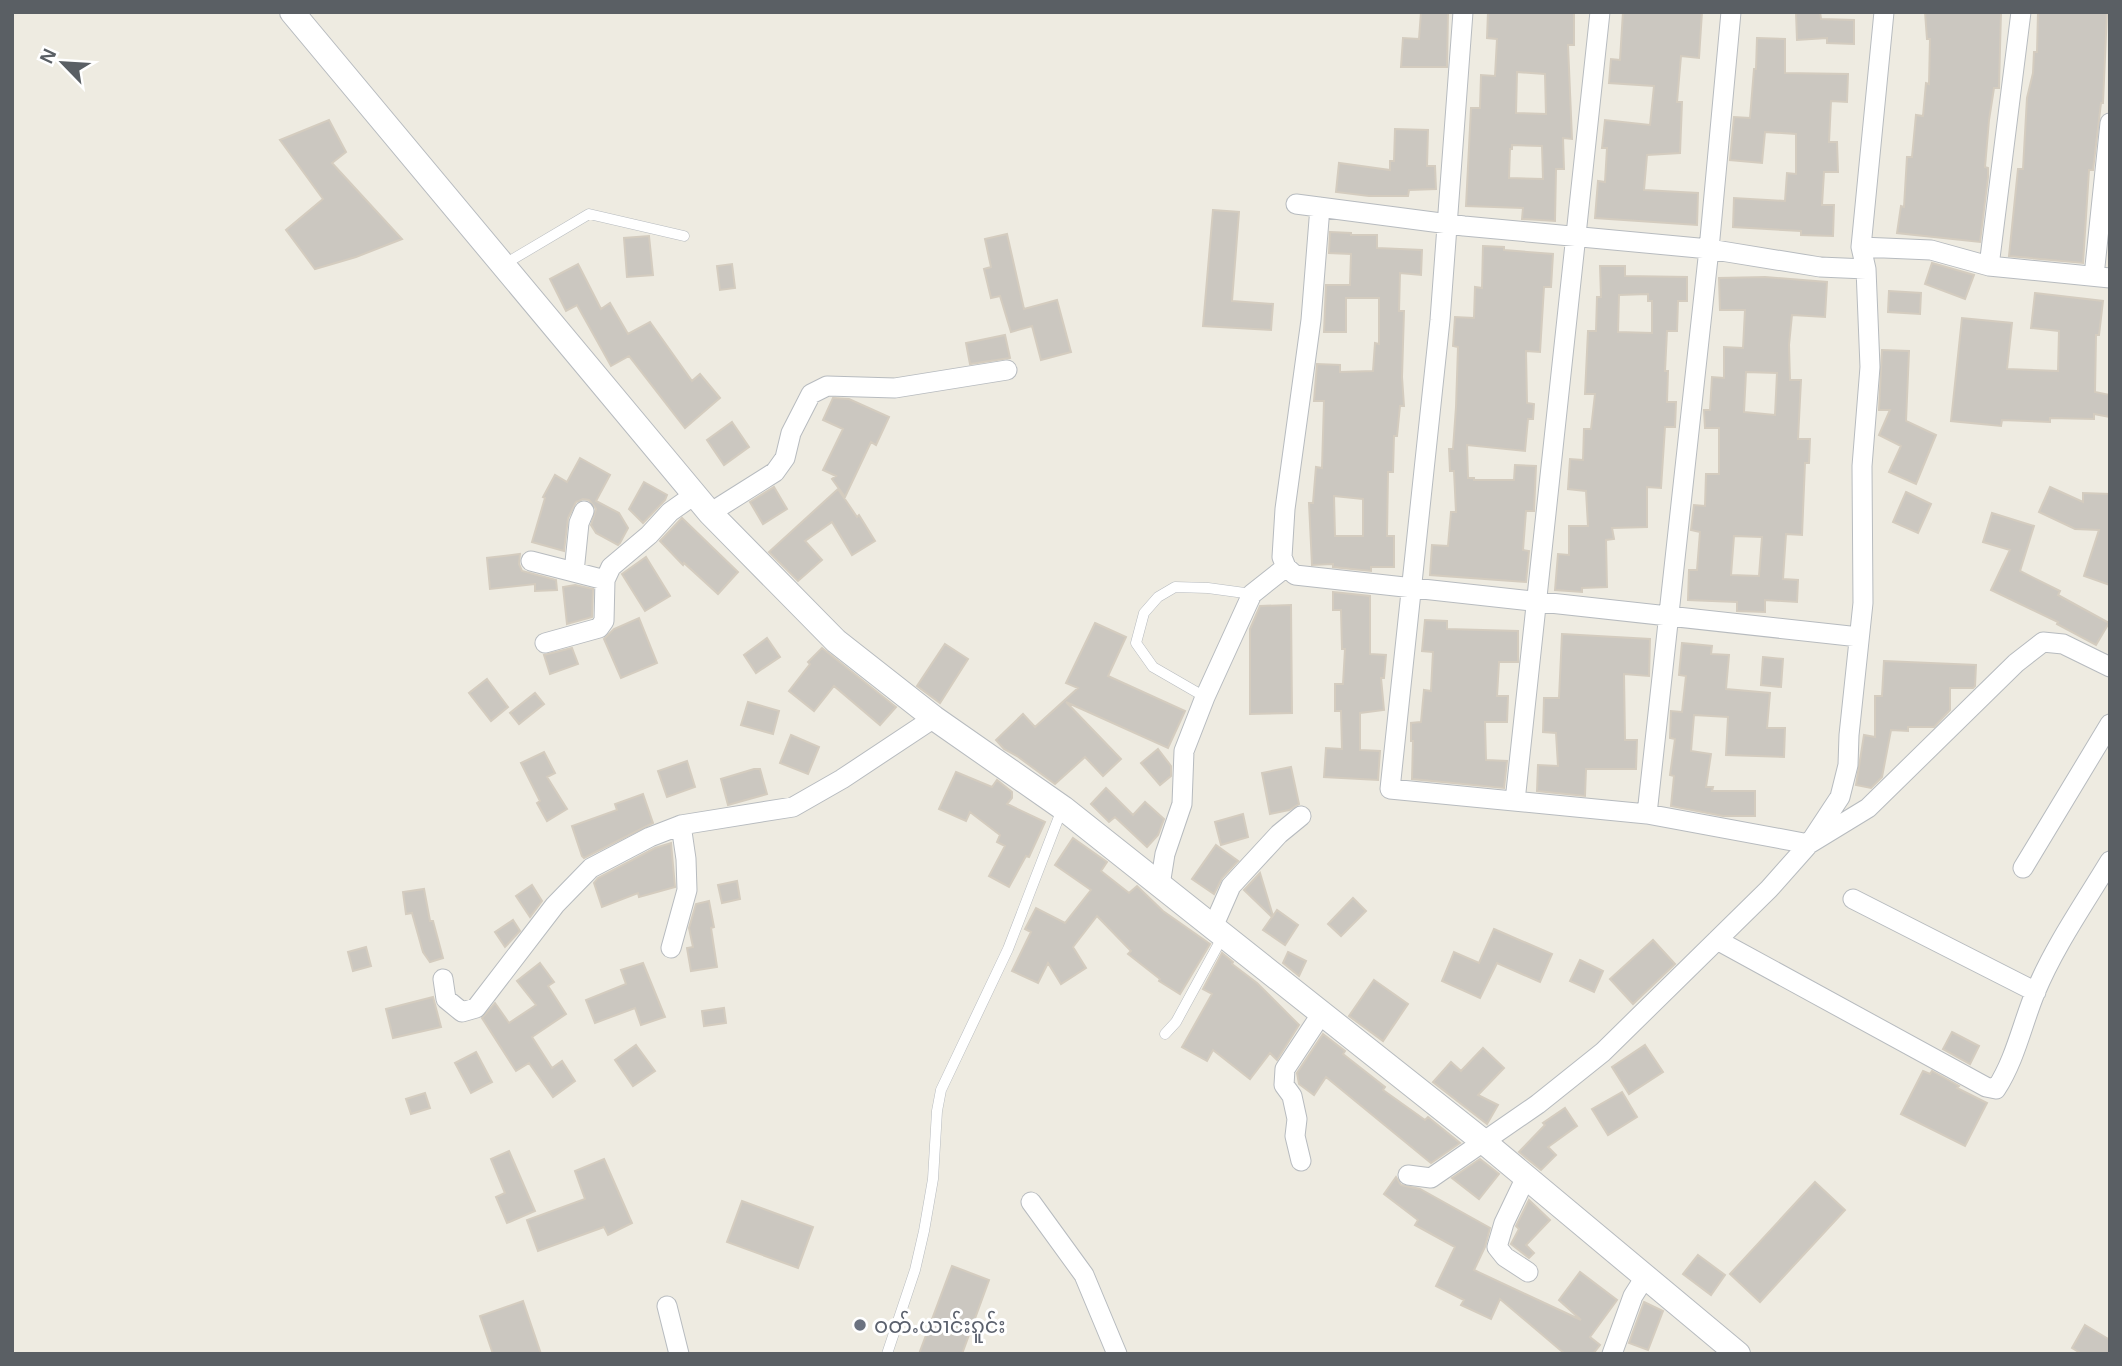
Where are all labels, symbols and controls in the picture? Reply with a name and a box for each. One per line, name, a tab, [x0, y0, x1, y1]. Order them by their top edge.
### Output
north arrow	[28, 28, 98, 98]
text: N	[36, 45, 60, 67]
place label: ဝတ်ႉယၢင်းၵူင်း	[874, 1310, 1006, 1343]
marker: ဝတ်ႉယၢင်းၵူင်း	[852, 1317, 868, 1333]

